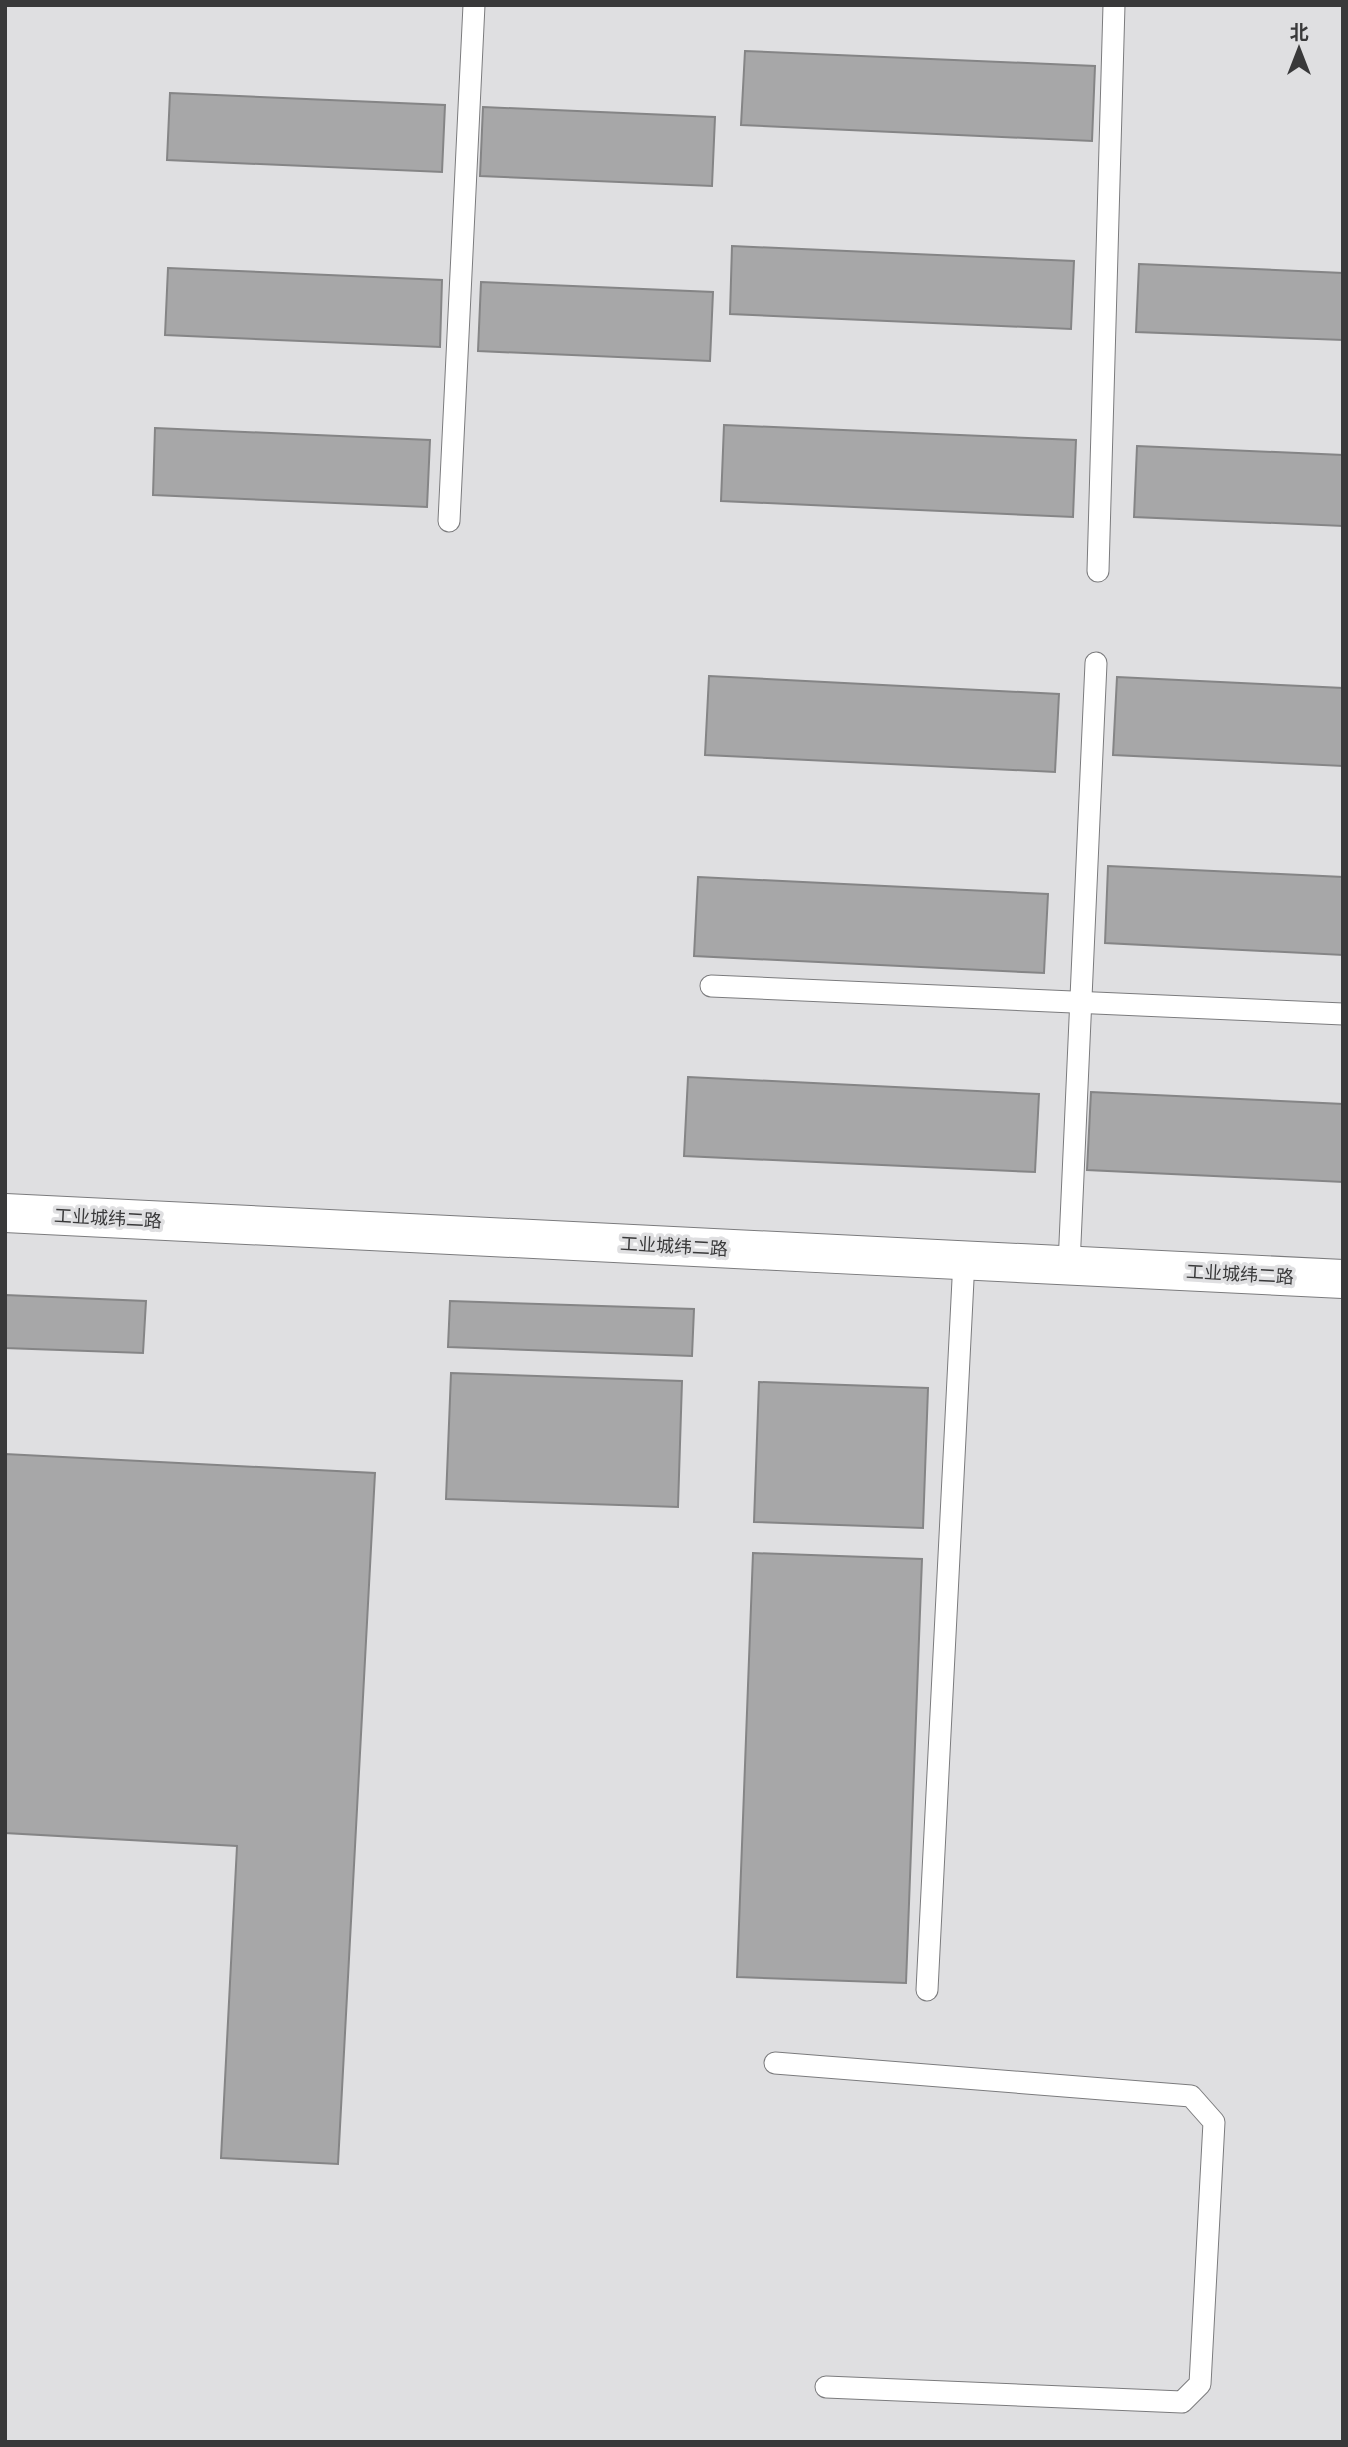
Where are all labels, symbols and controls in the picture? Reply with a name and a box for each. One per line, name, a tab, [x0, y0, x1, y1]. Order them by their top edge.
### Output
north arrow	[1264, 14, 1334, 84]
text: 北	[1289, 21, 1309, 44]
street label: 工业城纬二路	[54, 1205, 162, 1231]
street label: 工业城纬二路	[620, 1233, 728, 1259]
street label: 工业城纬二路	[1186, 1261, 1294, 1287]

